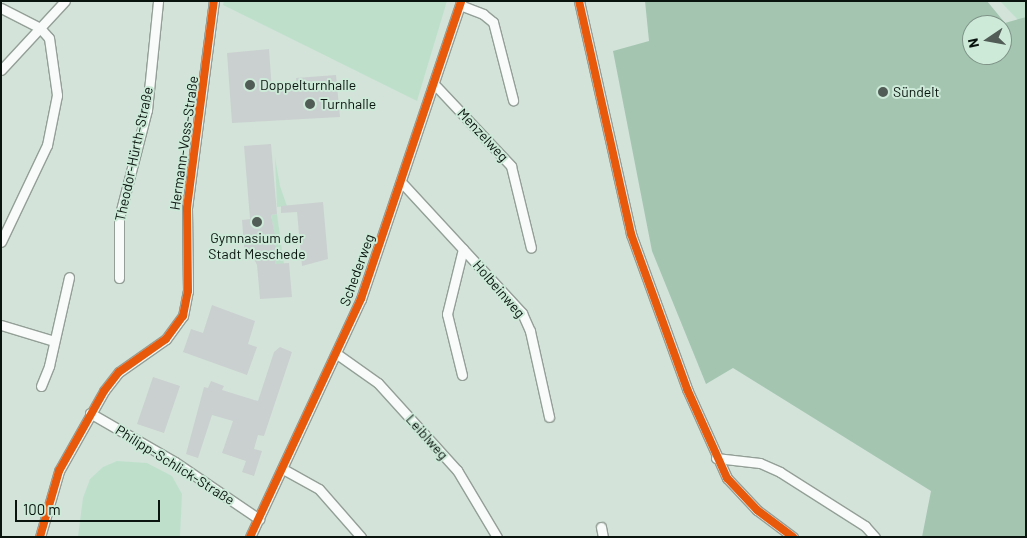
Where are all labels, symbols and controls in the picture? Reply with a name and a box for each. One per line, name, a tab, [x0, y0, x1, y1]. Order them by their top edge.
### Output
north arrow	[962, 15, 1012, 65]
text: N	[964, 37, 982, 49]
street label: Hermann-Voss-Straße	[166, 75, 202, 211]
place label: Doppelturnhalle	[260, 77, 356, 93]
marker: Doppelturnhalle	[244, 79, 256, 91]
place label: Sündelt	[893, 84, 940, 100]
street label: Theodor-Hürth-Straße	[112, 85, 156, 223]
marker: Sündelt	[877, 86, 889, 98]
place label: Turnhalle	[320, 96, 376, 112]
marker: Turnhalle	[304, 98, 316, 110]
street label: Menzelweg	[454, 105, 512, 165]
marker: Gymnasium der Stadt Meschede	[251, 216, 263, 228]
place label: Gymnasium der Stadt Meschede	[208, 230, 306, 262]
street label: Schederweg	[336, 232, 378, 308]
street label: Holbeinweg	[469, 257, 529, 321]
street label: Leiblweg	[402, 411, 452, 463]
street label: Philipp-Schlick-Straße	[112, 422, 238, 508]
scale bar	[18, 490, 162, 522]
text: 100 m	[23, 500, 61, 518]

